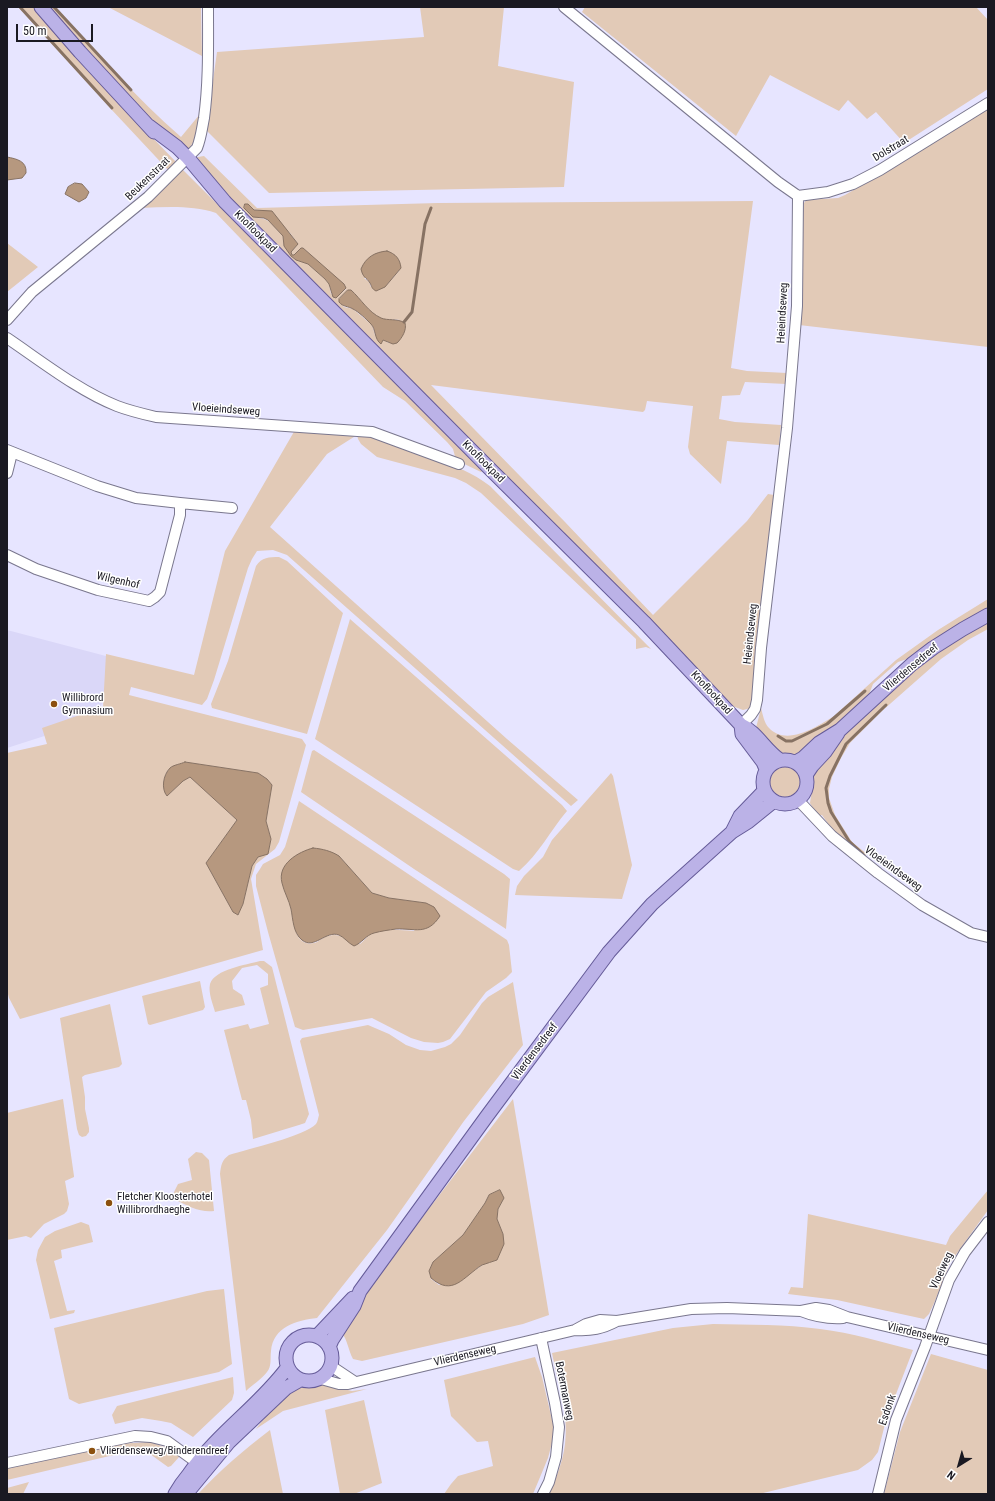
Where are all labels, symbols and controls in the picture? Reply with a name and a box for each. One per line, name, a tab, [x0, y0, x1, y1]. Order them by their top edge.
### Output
scale bar	[18, 16, 95, 42]
text: 50 m	[23, 24, 47, 38]
street label: Dolstraat	[871, 133, 911, 165]
street label: Beukenstraat	[123, 154, 173, 204]
street label: Knoflookpad	[231, 208, 279, 256]
street label: Heieindseweg	[775, 282, 791, 344]
street label: Vloeieindseweg	[191, 401, 261, 419]
street label: Knoflookpad	[459, 438, 507, 486]
street label: Wilgenhof	[95, 570, 141, 592]
street label: Heieindseweg	[741, 603, 761, 665]
street label: Vlierdensedreef	[881, 641, 941, 695]
street label: Knoflookpad	[688, 669, 734, 717]
place label: Willibrord Gymnasium	[62, 691, 113, 717]
marker: Willibrord Gymnasium	[49, 699, 59, 709]
street label: Vloeieindseweg	[862, 844, 924, 894]
street label: Vlierdensedreef	[509, 1021, 561, 1083]
place label: Fletcher Kloosterhotel Willibrordhaeghe	[117, 1190, 213, 1216]
marker: Fletcher Kloosterhotel Willibrordhaeghe	[104, 1198, 114, 1208]
street label: Vloeiweg	[928, 1250, 956, 1292]
street label: Vlierdenseweg	[886, 1320, 950, 1348]
street label: Vlierdenseweg	[433, 1342, 497, 1370]
street label: Botermanweg	[552, 1360, 576, 1422]
street label: Esdonk	[877, 1393, 899, 1427]
place label: Vlierdenseweg/Binderendreef	[100, 1444, 228, 1458]
north arrow	[939, 1445, 979, 1485]
marker: Vlierdenseweg/Binderendreef	[87, 1446, 97, 1456]
text: N	[945, 1468, 958, 1482]

